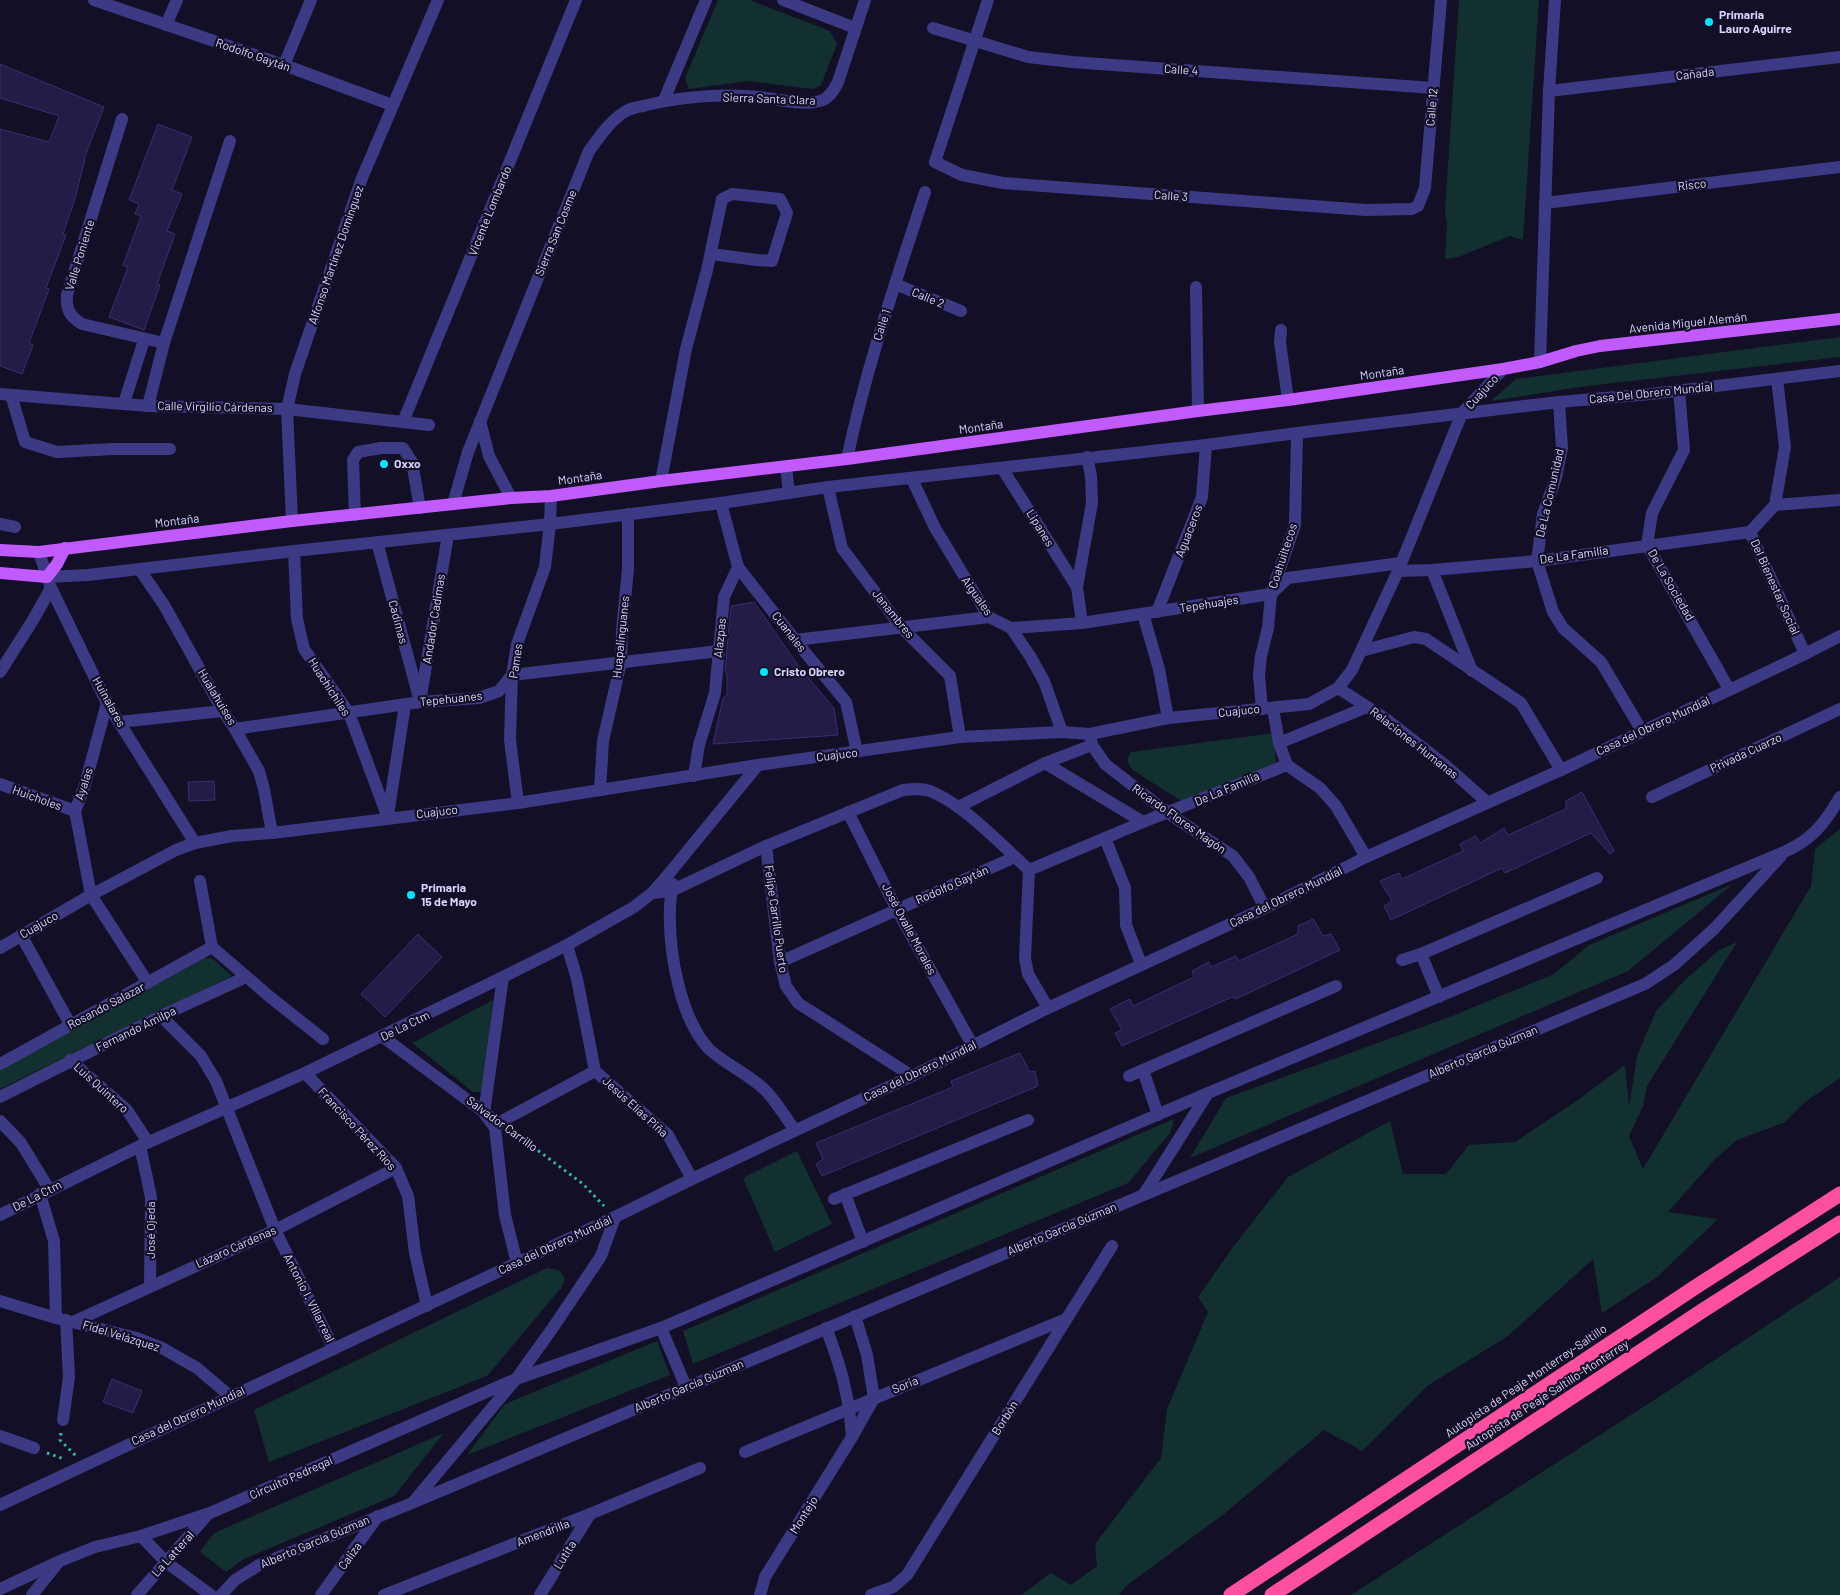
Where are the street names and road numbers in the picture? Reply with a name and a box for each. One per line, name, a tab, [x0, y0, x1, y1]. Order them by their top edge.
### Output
street label: Rodolfo Gaytán	[214, 35, 293, 73]
street label: Calle 4	[1163, 61, 1199, 77]
street label: Cañada	[1675, 64, 1715, 82]
street label: Calle 12	[1422, 87, 1440, 127]
street label: Sierra Santa Clara	[722, 89, 816, 107]
street label: Vicente Lombardo	[465, 164, 513, 258]
street label: Risco	[1677, 175, 1707, 193]
street label: Alfonso Martínez Domínguez	[305, 184, 365, 326]
street label: Calle 3	[1154, 187, 1188, 203]
street label: Sierra San Cosme	[531, 188, 579, 278]
street label: Valle Poniente	[62, 218, 96, 292]
street label: Calle 2	[910, 284, 947, 310]
street label: Calle 1	[869, 307, 893, 342]
street label: Avenida Miguel Alemán	[1628, 309, 1748, 335]
street label: Montaña	[1359, 362, 1405, 382]
street label: Cuajuco	[1462, 371, 1501, 412]
street label: Casa Del Obrero Mundial	[1588, 379, 1714, 405]
street label: Calle Virgilio Cárdenas	[157, 398, 273, 414]
street label: Montaña	[958, 416, 1004, 436]
street label: De La Comunidad	[1532, 447, 1566, 538]
street label: Montaña	[557, 467, 603, 487]
street label: Aguaceros	[1172, 502, 1205, 559]
street label: Lipanes	[1024, 506, 1058, 549]
street label: Montaña	[154, 510, 200, 530]
street label: Coahuiltecos	[1265, 521, 1299, 590]
street label: Del Bienestar Social	[1748, 537, 1803, 637]
street label: De La Familia	[1539, 542, 1609, 566]
street label: De La Sociedad	[1646, 546, 1698, 623]
street label: Andador Cadimas	[419, 573, 447, 665]
street label: Aiguales	[959, 573, 996, 618]
street label: Janambres	[870, 586, 918, 641]
street label: Tepehuajes	[1178, 591, 1239, 615]
street label: Huapalinguanes	[609, 595, 631, 679]
street label: Cadimas	[386, 598, 412, 645]
street label: Cuanales	[770, 608, 810, 654]
street label: Alazpas	[710, 617, 728, 659]
street label: Pames	[505, 642, 525, 679]
street label: Huachichiles	[306, 655, 354, 718]
street label: Hualahuises	[196, 666, 240, 727]
street label: Huinalares	[90, 674, 129, 729]
street label: Tepehuanes	[419, 688, 483, 708]
street label: Casa del Obrero Mundial	[1594, 693, 1712, 758]
street label: Cuajuco	[1217, 701, 1260, 719]
street label: Relaciones Humanas	[1368, 703, 1462, 781]
street label: Privada Cuarzo	[1708, 729, 1784, 775]
street label: Cuajuco	[815, 745, 859, 764]
street label: Ayalas	[71, 766, 95, 802]
street label: De La Familia	[1192, 768, 1261, 808]
street label: Ricardo Flores Magón	[1130, 780, 1229, 856]
street label: Huicholes	[11, 782, 64, 812]
street label: Cuajuco	[415, 802, 459, 821]
street label: Rodolfo Gaytán	[913, 862, 990, 906]
street label: Casa del Obrero Mundial	[1227, 863, 1344, 929]
street label: Felipe Carrillo Puerto	[762, 864, 791, 974]
street label: José Ovalle Morales	[880, 880, 940, 977]
street label: Cuajuco	[17, 908, 60, 941]
street label: Rosando Salazar	[65, 979, 147, 1031]
street label: Fernando Amilpa	[93, 1003, 178, 1054]
street label: De La Ctm	[378, 1007, 432, 1043]
street label: Alberto García Gúzman	[1426, 1022, 1539, 1080]
street label: Casa del Obrero Mundial	[861, 1037, 978, 1103]
street label: Luis Quintero	[71, 1059, 132, 1115]
street label: Jesús Elías Piña	[600, 1073, 671, 1139]
street label: Francisco Pérez Ríos	[316, 1084, 400, 1173]
street label: Salvador Carrillo	[464, 1093, 541, 1154]
street label: De La Ctm	[10, 1177, 63, 1213]
street label: Alberto García Gúzman	[1005, 1199, 1118, 1257]
street label: José Ojeda	[143, 1201, 157, 1259]
street label: Casa del Obrero Mundial	[496, 1212, 614, 1277]
street label: Lázaro Cárdenas	[193, 1222, 278, 1270]
street label: Antonio I. Villarreal	[282, 1251, 338, 1344]
street label: Fidel Velázquez	[81, 1317, 162, 1353]
street label: Autopista de Peaje Monterrey-Saltillo	[1442, 1321, 1609, 1440]
street label: Autopista de Peaje Saltillo-Monterrey	[1462, 1336, 1631, 1452]
street label: Alberto García Gúzman	[632, 1356, 745, 1414]
street label: Soria	[889, 1373, 920, 1396]
street label: Casa del Obrero Mundial	[129, 1383, 247, 1448]
street label: Borbón	[988, 1398, 1020, 1437]
street label: Circuito Pedregal	[247, 1453, 334, 1502]
street label: Montejo	[786, 1493, 820, 1536]
street label: Alberto García Gúzman	[258, 1512, 371, 1570]
street label: Amendrilla	[514, 1516, 571, 1549]
street label: La Latteral	[148, 1528, 196, 1579]
street label: Lutita	[550, 1538, 578, 1571]
street label: Caliza	[335, 1539, 364, 1572]

